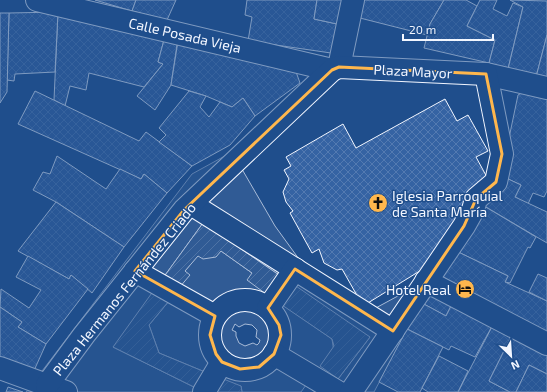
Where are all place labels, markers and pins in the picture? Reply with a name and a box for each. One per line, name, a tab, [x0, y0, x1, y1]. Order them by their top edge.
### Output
place label: Iglesia Parroquial de Santa María	[392, 187, 504, 220]
church icon: Iglesia Parroquial de Santa María	[367, 192, 389, 214]
hotel icon: Hotel Real	[454, 278, 476, 300]
place label: Hotel Real	[386, 281, 452, 298]

